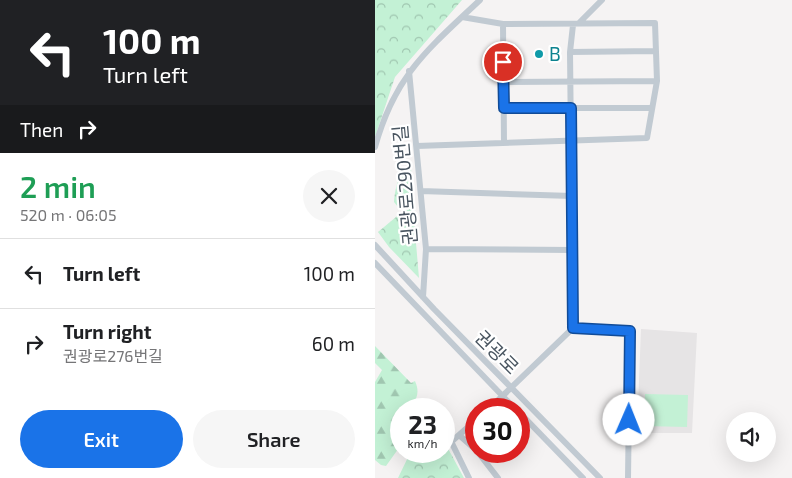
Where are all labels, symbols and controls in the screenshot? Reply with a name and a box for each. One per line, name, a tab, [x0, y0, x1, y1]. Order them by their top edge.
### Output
text: 100 m	[103, 19, 201, 61]
icon: left	[20, 20, 85, 85]
pin	[482, 41, 524, 83]
place label: B	[549, 42, 561, 65]
icon: arrive	[489, 48, 517, 76]
marker: B	[533, 48, 545, 60]
text: Turn left	[103, 61, 188, 87]
icon: right	[73, 115, 101, 143]
text: Then	[20, 118, 63, 141]
street label: 권광로290번길	[388, 124, 421, 246]
text: 2 min	[20, 168, 96, 204]
button: close	[303, 170, 355, 222]
text: 520 m · 06:05	[20, 205, 117, 224]
icon: left	[20, 260, 48, 288]
text: Turn left	[63, 262, 140, 285]
text: 100 m	[304, 262, 355, 285]
text: Turn right	[63, 320, 151, 343]
street label: 권광로	[471, 325, 524, 378]
icon: right	[20, 330, 48, 358]
text: 60 m	[312, 332, 355, 355]
text: 권광로276번길	[63, 346, 163, 365]
position arrow	[602, 393, 654, 445]
speed limit sign: 30	[465, 398, 530, 463]
text: 23	[408, 409, 437, 439]
button: Exit	[20, 410, 183, 468]
button: Share	[193, 410, 355, 468]
map controls	[726, 412, 776, 462]
button: sound	[726, 412, 776, 462]
text: km/h	[408, 436, 437, 450]

